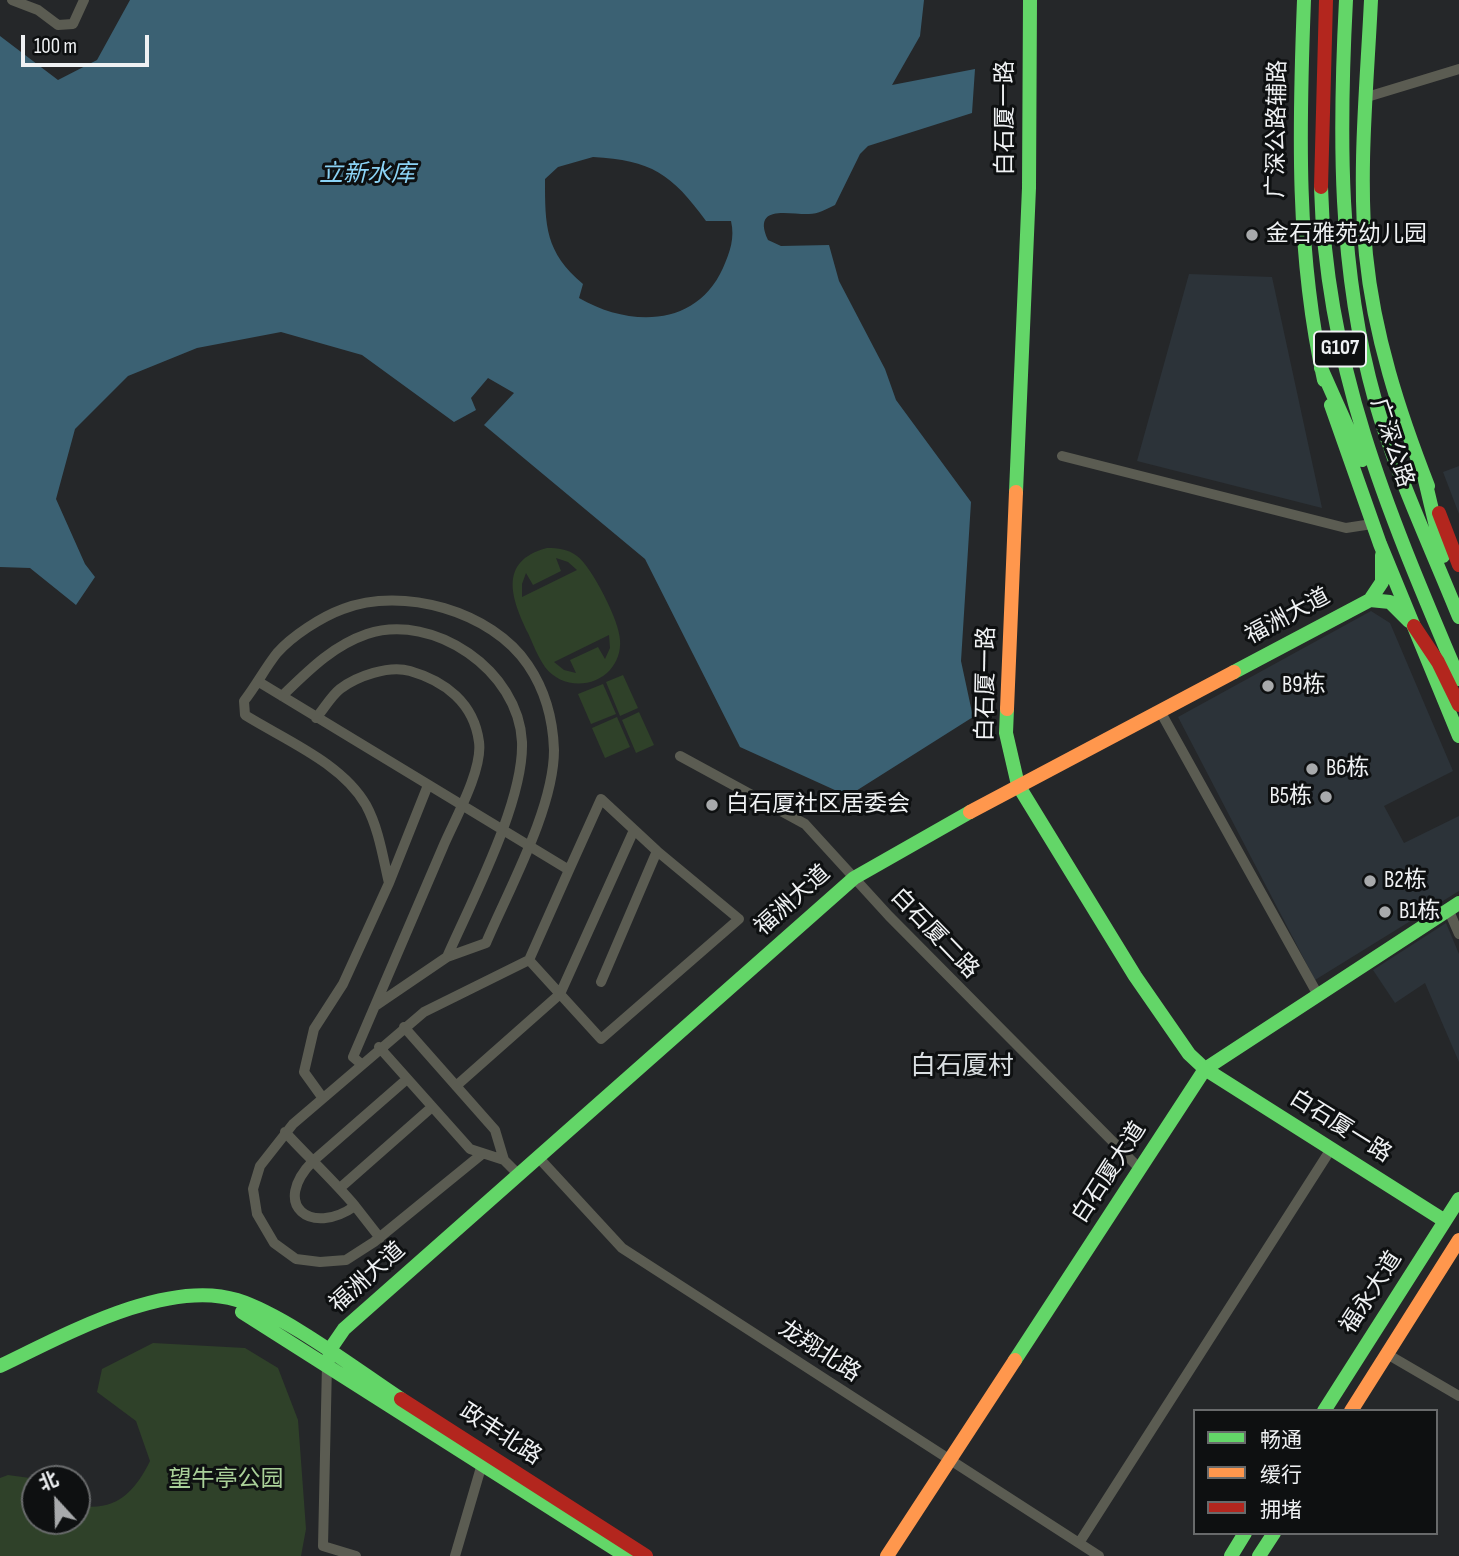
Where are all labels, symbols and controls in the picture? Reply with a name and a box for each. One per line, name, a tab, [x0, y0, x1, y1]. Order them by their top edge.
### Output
scale bar	[24, 21, 152, 65]
text: 100 m	[34, 34, 77, 59]
street label: 广深公路辅路	[1263, 60, 1293, 198]
street label: 白石厦一路	[992, 61, 1020, 175]
water label: 立新水库	[319, 161, 415, 189]
place label: 金石雅苑幼儿园	[1266, 221, 1427, 249]
marker: 金石雅苑幼儿园	[1244, 227, 1260, 243]
road number: G107	[1314, 332, 1366, 366]
street label: 广深公路	[1364, 395, 1418, 491]
street label: 福洲大道	[1241, 583, 1335, 651]
street label: 白石厦一路	[972, 626, 1002, 742]
place label: B9栋	[1282, 672, 1325, 700]
marker: B9栋	[1260, 678, 1276, 694]
place label: B6栋	[1326, 755, 1369, 783]
marker: B6栋	[1304, 761, 1320, 777]
place label: B5栋	[1270, 783, 1312, 811]
marker: B5栋	[1318, 789, 1334, 805]
place label: 白石厦社区居委会	[726, 791, 910, 819]
marker: 白石厦社区居委会	[704, 797, 720, 813]
street label: 福洲大道	[750, 860, 836, 942]
place label: B2栋	[1384, 867, 1427, 895]
marker: B2栋	[1362, 873, 1378, 889]
street label: 白石厦二路	[884, 883, 984, 985]
place label: B1栋	[1399, 898, 1440, 926]
marker: B1栋	[1377, 904, 1393, 920]
district label: 白石厦村	[910, 1051, 1014, 1083]
street label: 白石厦一路	[1284, 1085, 1396, 1169]
street label: 白石厦大道	[1067, 1117, 1153, 1229]
street label: 福洲大道	[325, 1237, 411, 1319]
street label: 福永大道	[1335, 1247, 1409, 1339]
street label: 龙翔北路	[773, 1315, 865, 1389]
street label: 政丰北路	[454, 1398, 546, 1472]
legend	[1193, 1409, 1438, 1535]
text: 畅通	[1260, 1428, 1302, 1453]
text: 缓行	[1260, 1463, 1302, 1488]
north arrow	[21, 1465, 91, 1535]
park label: 望牛亭公园	[169, 1466, 283, 1494]
text: 北	[36, 1468, 62, 1496]
text: 拥堵	[1260, 1498, 1302, 1523]

